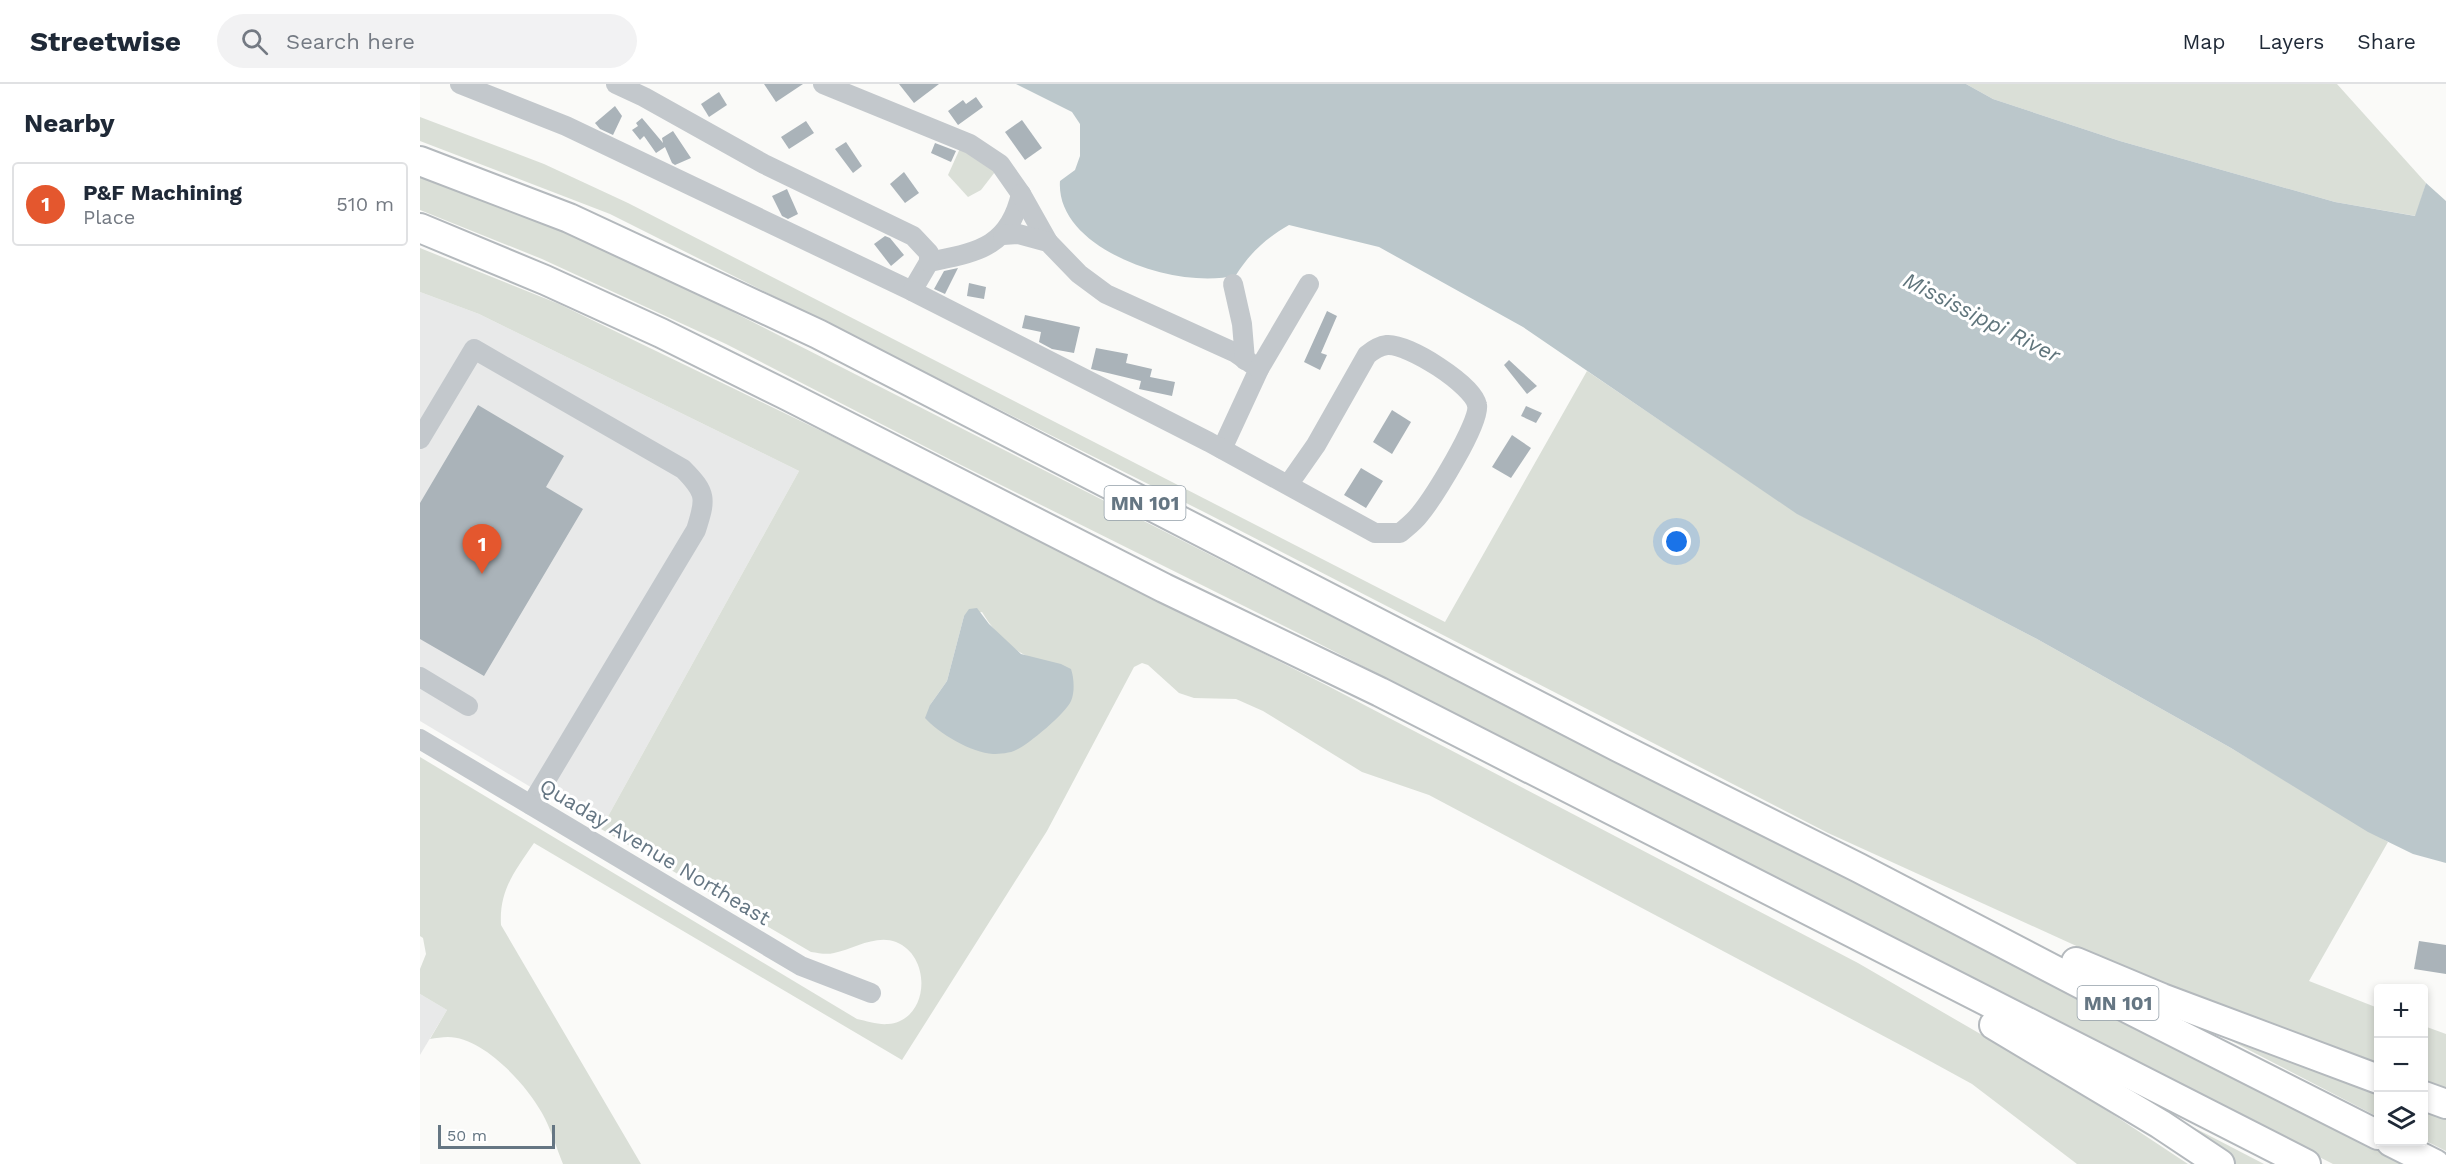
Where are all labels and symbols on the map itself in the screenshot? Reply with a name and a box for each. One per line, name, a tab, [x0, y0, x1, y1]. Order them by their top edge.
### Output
water label: Mississippi River	[1899, 267, 2066, 368]
road number: MN 101	[1104, 486, 1186, 520]
pin: 1	[462, 524, 502, 574]
your location	[1662, 527, 1691, 556]
street label: Quaday Avenue Northeast	[535, 773, 775, 931]
road number: MN 101	[2078, 986, 2158, 1020]
scale bar	[438, 1122, 555, 1150]

